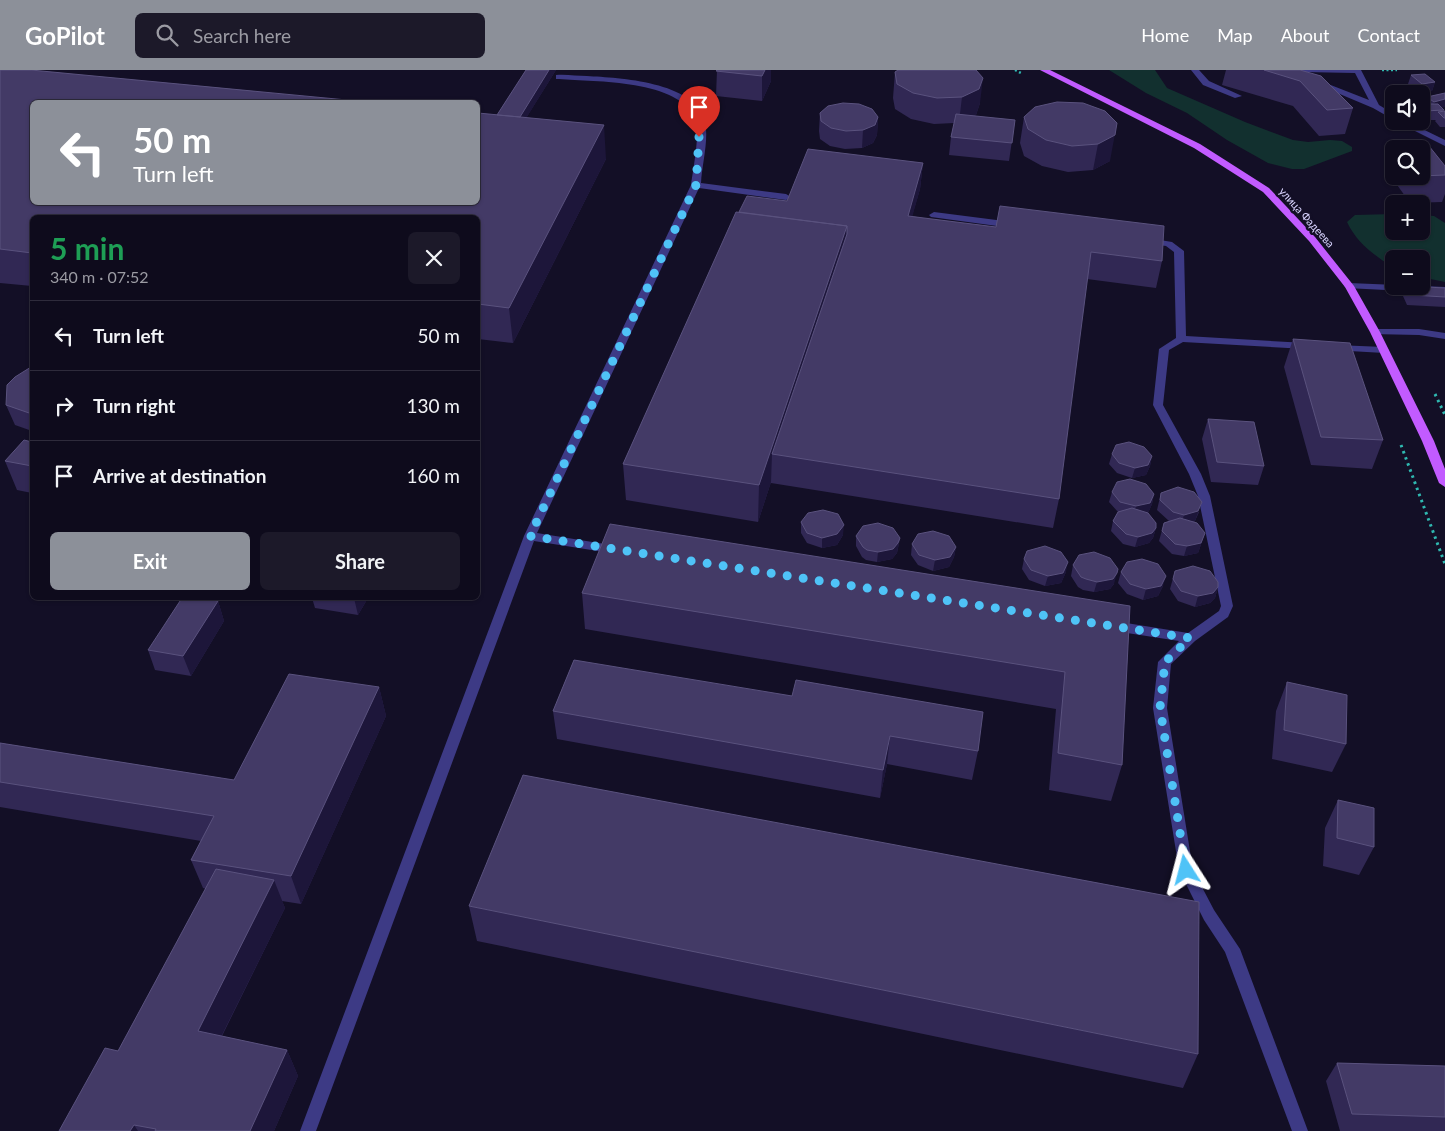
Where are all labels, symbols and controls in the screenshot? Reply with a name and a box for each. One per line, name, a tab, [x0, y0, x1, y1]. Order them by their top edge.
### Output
search box	[135, 13, 485, 58]
text: GoPilot	[25, 21, 105, 50]
icon: search	[153, 21, 181, 49]
text: Search here	[193, 24, 291, 47]
text: Home	[1141, 24, 1189, 46]
text: Map	[1217, 24, 1253, 46]
text: About	[1281, 24, 1330, 46]
text: Contact	[1358, 24, 1420, 46]
map controls	[1385, 85, 1430, 295]
button: sound	[1385, 85, 1430, 130]
pin	[678, 86, 720, 137]
icon: arrive	[685, 93, 713, 121]
text: 50 m	[133, 118, 211, 160]
icon: left	[50, 120, 115, 185]
button: search	[1385, 140, 1430, 185]
text: Turn left	[133, 160, 214, 187]
street label: улица Фадеева	[1277, 184, 1337, 250]
button: +	[1385, 195, 1430, 240]
text: 5 min	[50, 230, 124, 266]
button: close	[408, 232, 460, 284]
button: −	[1385, 250, 1430, 295]
text: 340 m · 07:52	[50, 267, 149, 286]
icon: left	[50, 322, 78, 350]
text: Turn left	[93, 324, 164, 347]
text: 50 m	[417, 324, 460, 347]
icon: right	[50, 392, 78, 420]
text: Turn right	[93, 394, 175, 417]
text: 130 m	[406, 394, 460, 417]
icon: arrive	[50, 462, 78, 490]
text: Arrive at destination	[93, 464, 266, 487]
text: 160 m	[406, 464, 460, 487]
button: Exit	[50, 532, 250, 590]
button: Share	[260, 532, 460, 590]
position arrow	[1159, 843, 1211, 895]

